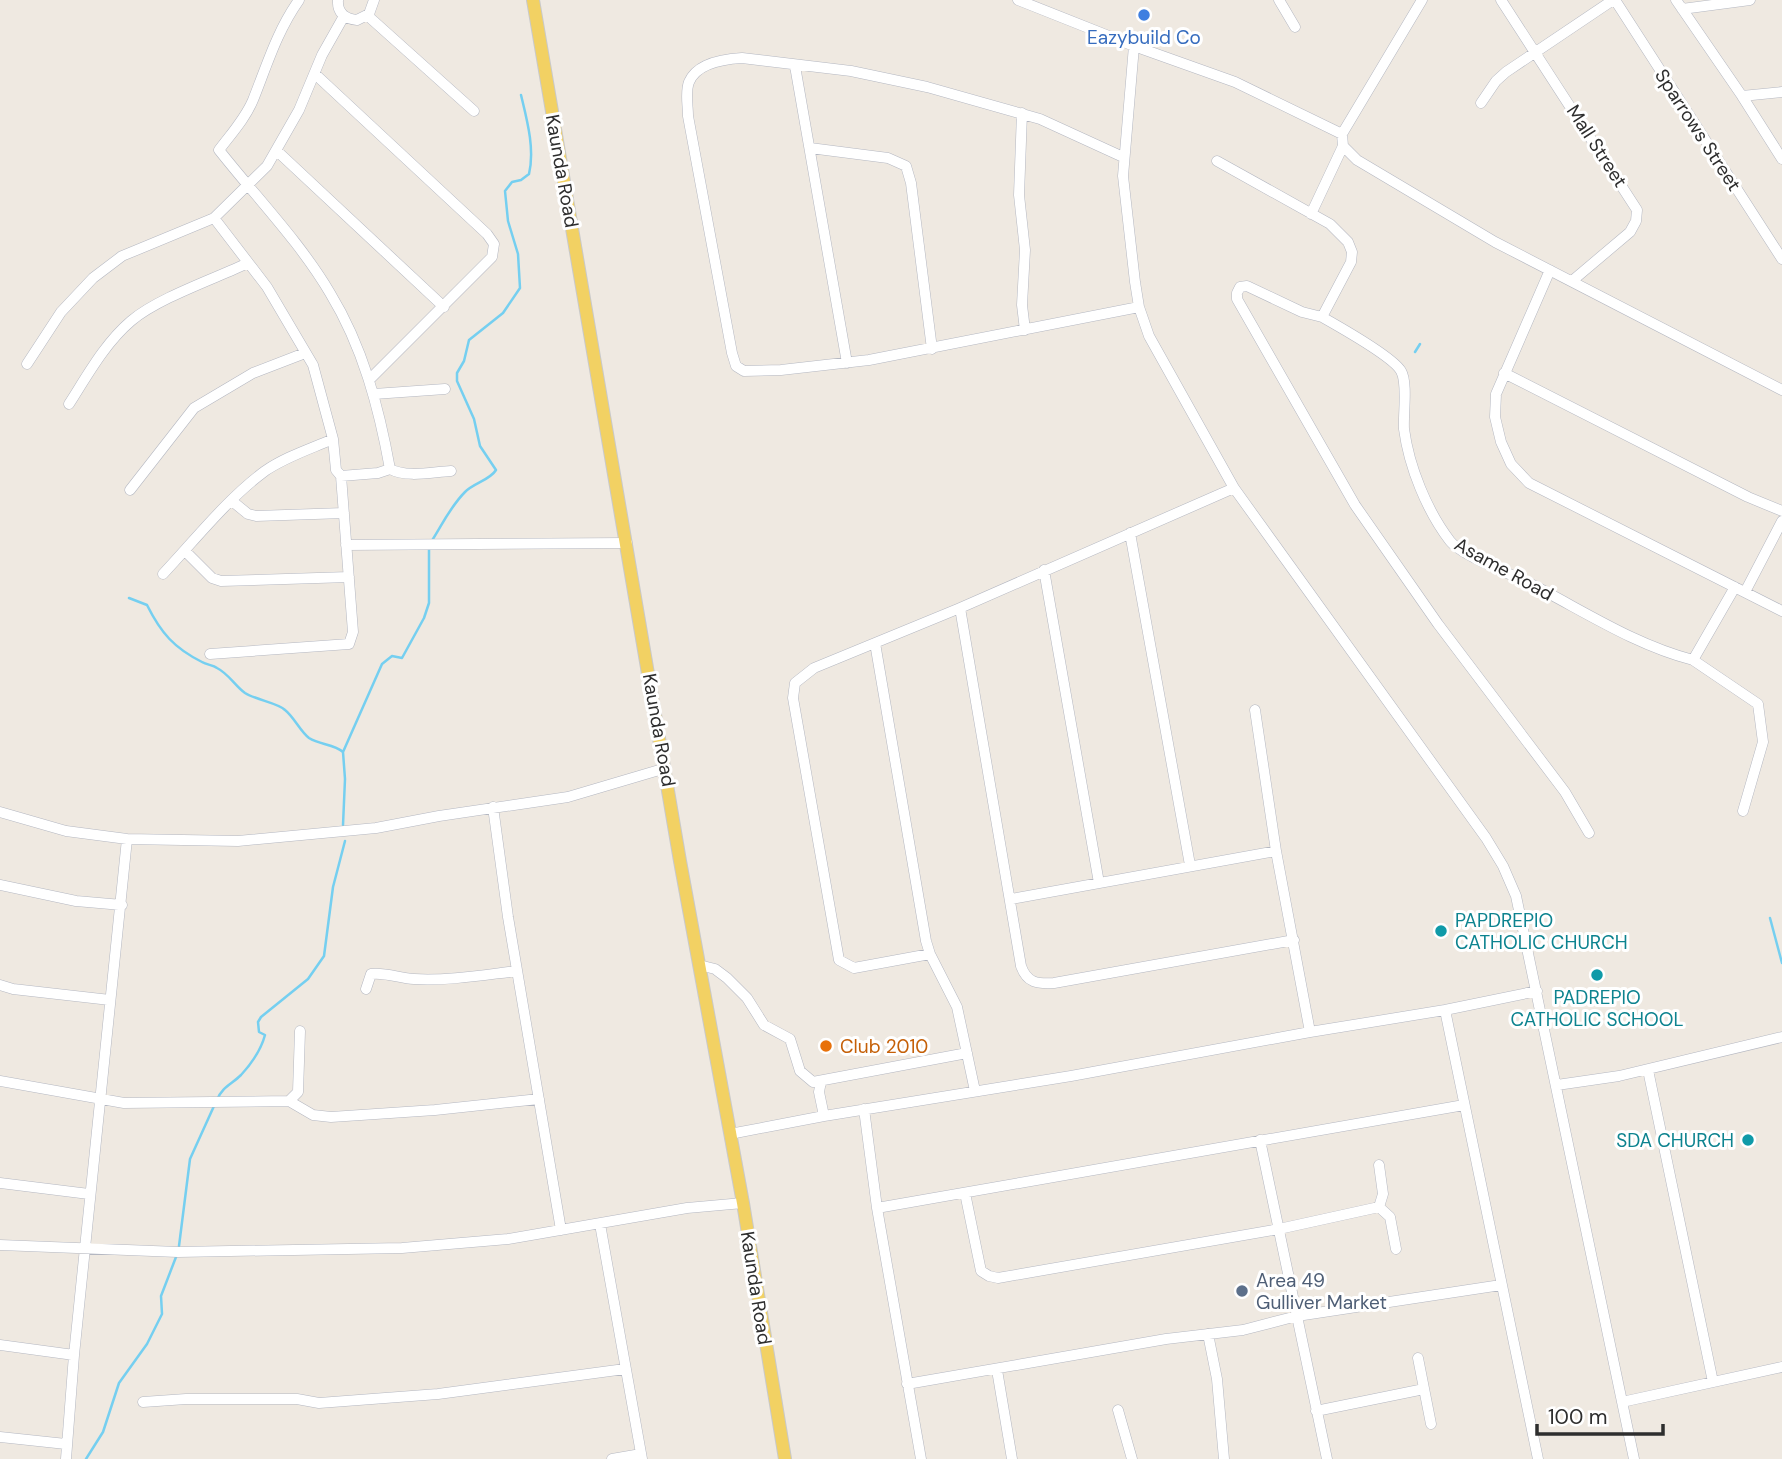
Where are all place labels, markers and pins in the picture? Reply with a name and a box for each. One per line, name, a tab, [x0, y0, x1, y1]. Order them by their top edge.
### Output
marker: Eazybuild Co	[1136, 7, 1152, 23]
place label: Eazybuild Co	[1087, 25, 1201, 50]
place label: PAPDREPIO CATHOLIC CHURCH	[1455, 908, 1628, 955]
marker: PAPDREPIO CATHOLIC CHURCH	[1433, 923, 1449, 939]
marker: PADREPIO CATHOLIC SCHOOL	[1589, 967, 1605, 983]
place label: PADREPIO CATHOLIC SCHOOL	[1511, 985, 1683, 1032]
place label: Club 2010	[840, 1034, 928, 1059]
marker: Club 2010	[818, 1038, 834, 1054]
place label: SDA CHURCH	[1616, 1128, 1734, 1153]
marker: SDA CHURCH	[1740, 1132, 1756, 1148]
place label: Area 49 Gulliver Market	[1256, 1268, 1387, 1315]
marker: Area 49 Gulliver Market	[1234, 1283, 1250, 1299]

